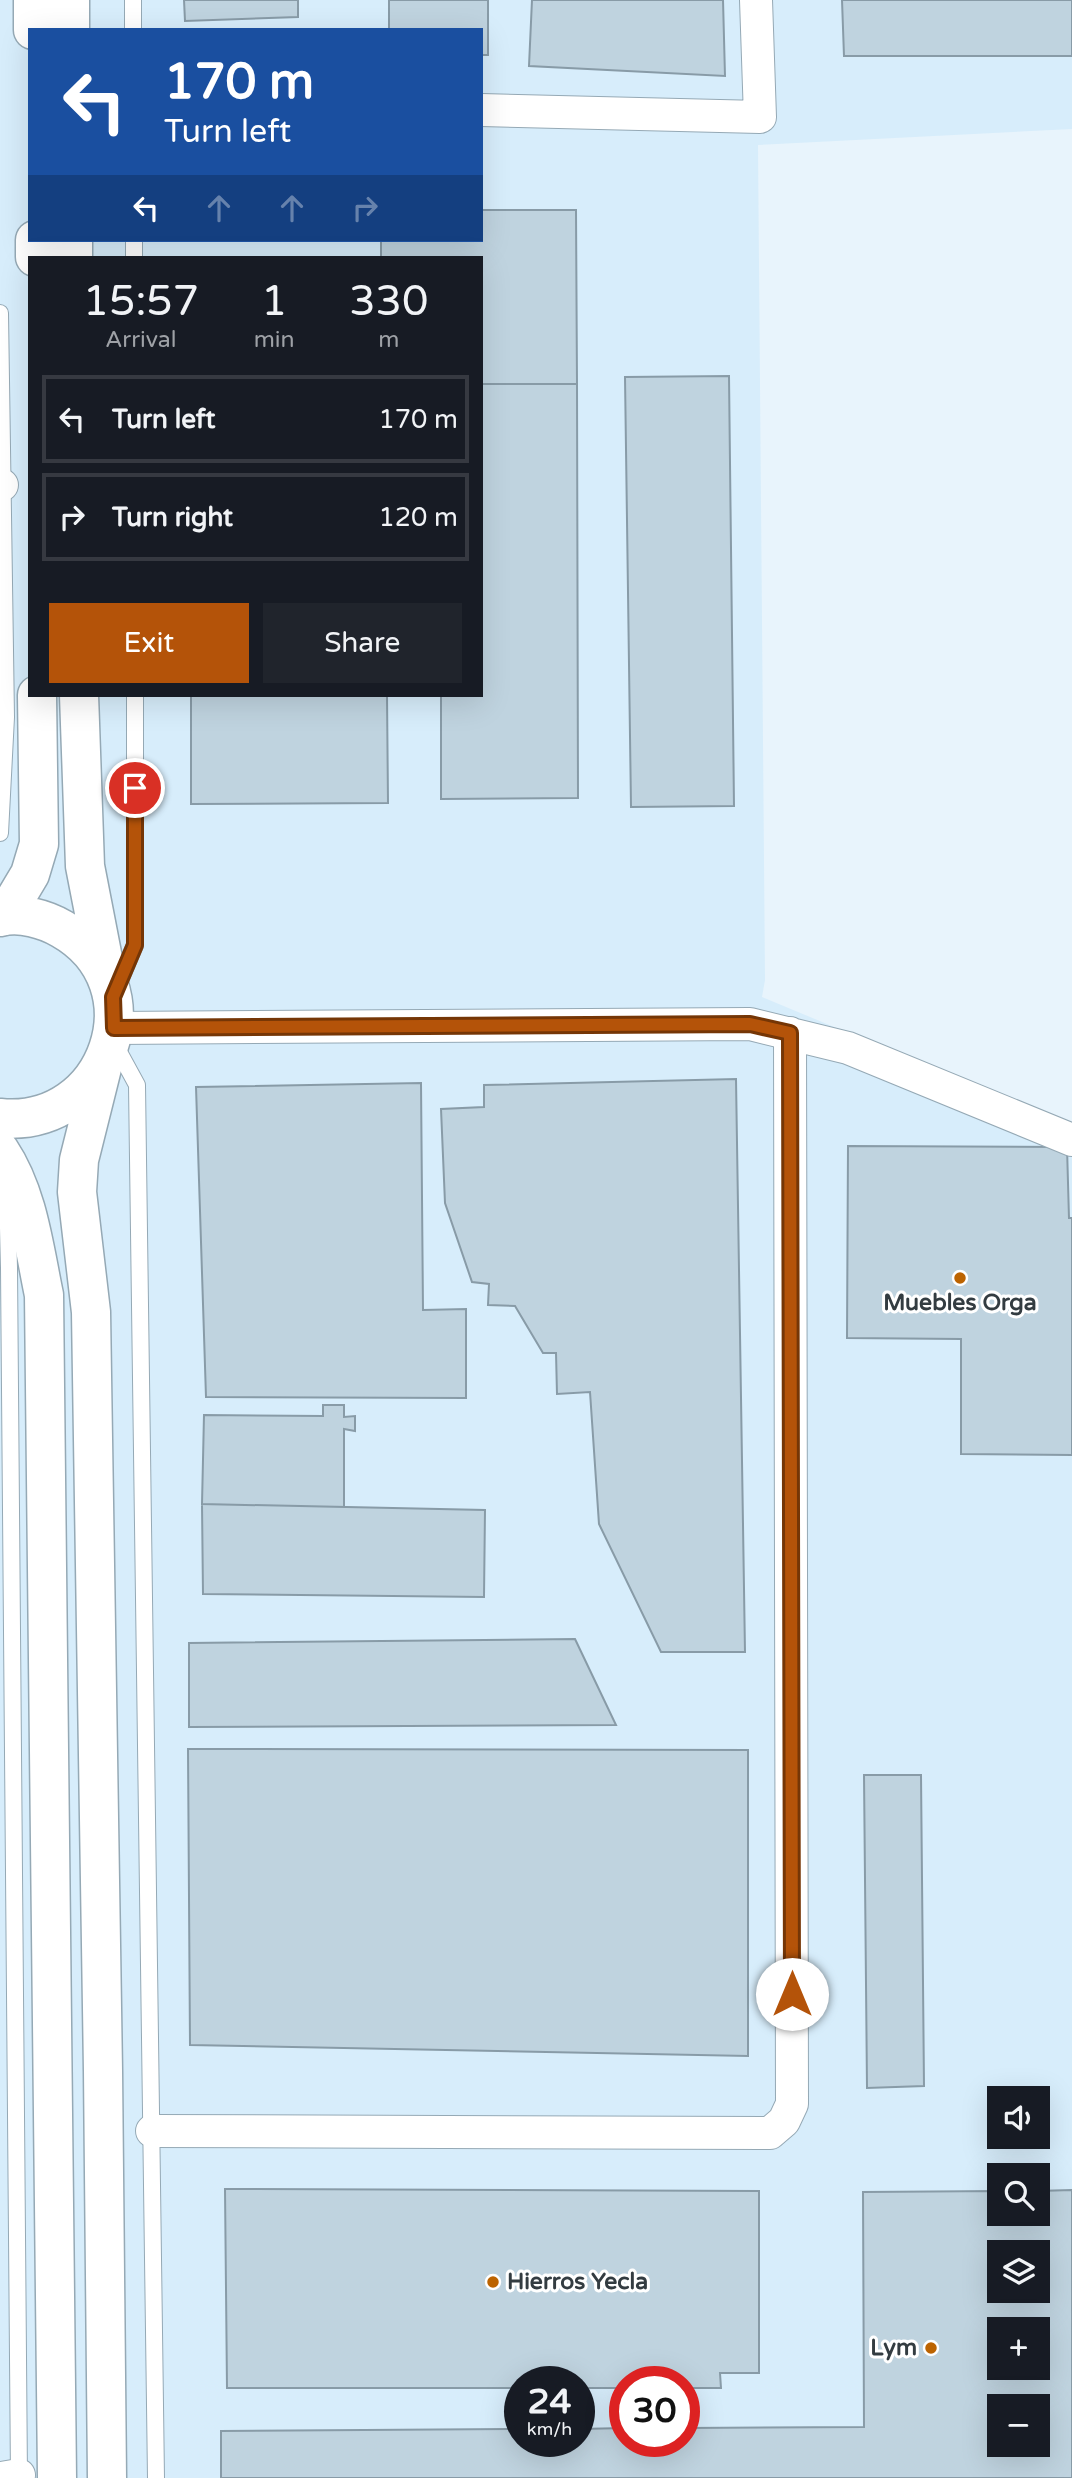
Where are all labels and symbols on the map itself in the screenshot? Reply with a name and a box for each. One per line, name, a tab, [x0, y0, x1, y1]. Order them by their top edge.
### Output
pin	[105, 758, 165, 818]
marker: Muebles Orga	[952, 1270, 968, 1286]
place label: Muebles Orga	[883, 1289, 1037, 1317]
position arrow	[755, 1957, 829, 2031]
place label: Hierros Yecla	[507, 2268, 648, 2296]
marker: Hierros Yecla	[485, 2274, 501, 2290]
place label: Lym	[870, 2334, 917, 2362]
marker: Lym	[923, 2340, 939, 2356]
speed limit sign: 30	[609, 2366, 700, 2457]

